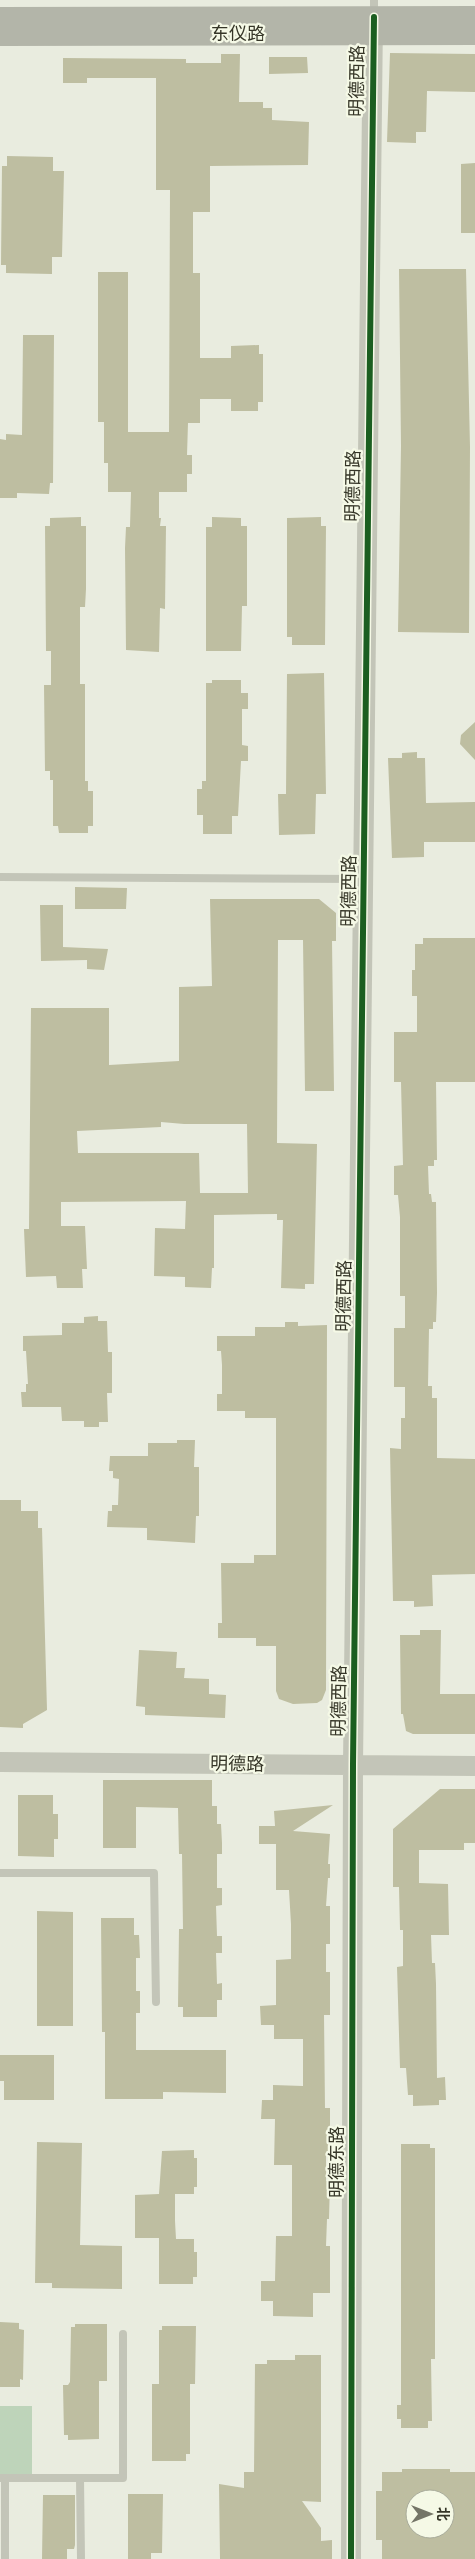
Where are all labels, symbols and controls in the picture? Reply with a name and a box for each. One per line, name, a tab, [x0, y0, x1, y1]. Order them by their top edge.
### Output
street label: 东仪路	[211, 23, 265, 45]
street label: 明德西路	[345, 45, 369, 117]
street label: 明德西路	[341, 450, 365, 522]
street label: 明德西路	[337, 855, 361, 927]
street label: 明德西路	[332, 1260, 356, 1332]
street label: 明德西路	[327, 1665, 351, 1737]
street label: 明德路	[210, 1753, 264, 1775]
street label: 明德东路	[326, 2126, 348, 2198]
north arrow	[405, 2489, 455, 2539]
text: 北	[434, 2507, 452, 2521]

